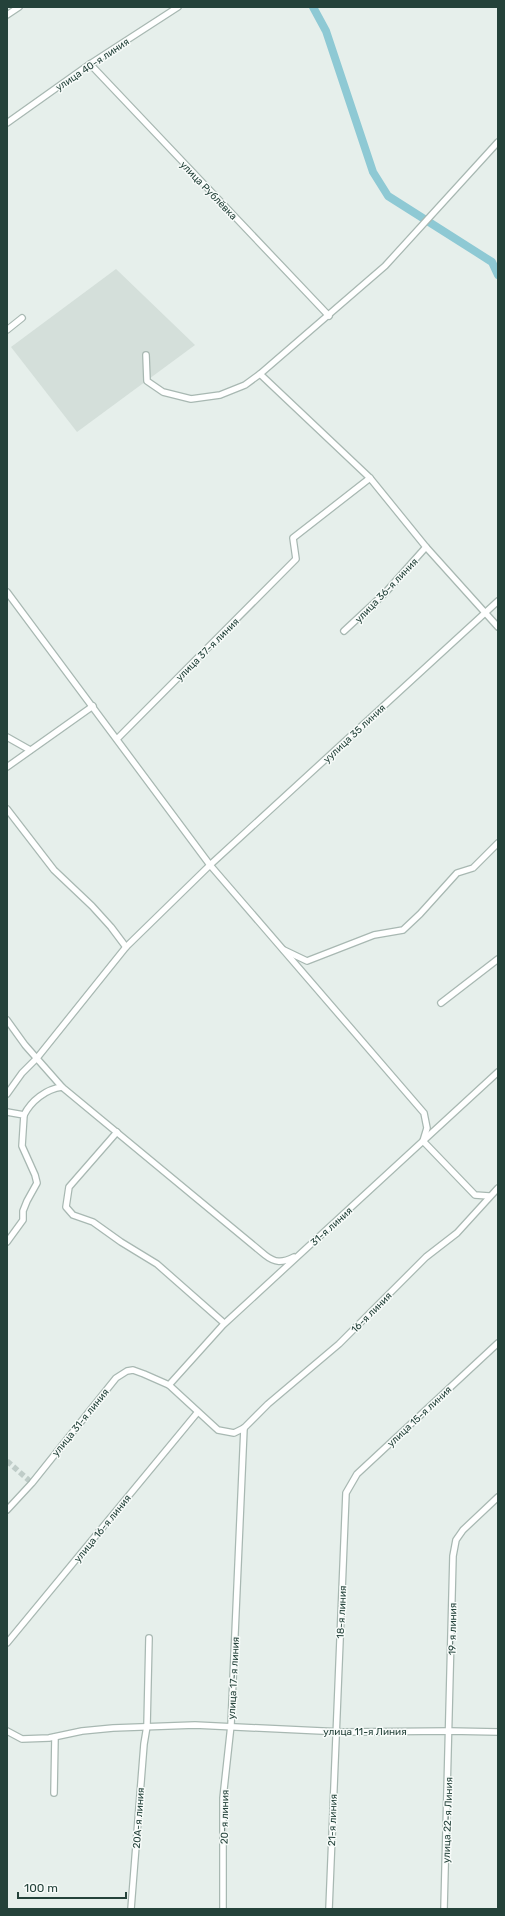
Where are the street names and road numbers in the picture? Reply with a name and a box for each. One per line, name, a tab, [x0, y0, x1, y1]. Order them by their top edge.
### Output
street label: улица 40-я линия	[54, 36, 132, 94]
street label: улица Рублёвка	[177, 159, 239, 222]
street label: улица 36-я линия	[353, 556, 421, 626]
street label: улица 37-я линия	[174, 616, 242, 684]
street label: уулица 35 линия	[321, 702, 388, 766]
street label: 31-я линия	[308, 1205, 355, 1249]
street label: 16-я линия	[349, 1290, 395, 1336]
street label: улица 15-я линия	[385, 1384, 454, 1450]
street label: улица 31-я линия	[50, 1386, 112, 1459]
street label: улица 16-я линия	[72, 1492, 134, 1565]
street label: 18-я линия	[335, 1585, 349, 1639]
street label: 19-я линия	[447, 1603, 459, 1655]
street label: улица 17-я линия	[226, 1637, 242, 1720]
street label: улица 11-я Линия	[323, 1726, 407, 1738]
street label: улица 22-я Линия	[440, 1777, 456, 1863]
street label: 20А-я линия	[131, 1787, 147, 1849]
street label: 20-я линия	[219, 1790, 231, 1844]
street label: 21-я линия	[326, 1794, 340, 1846]

